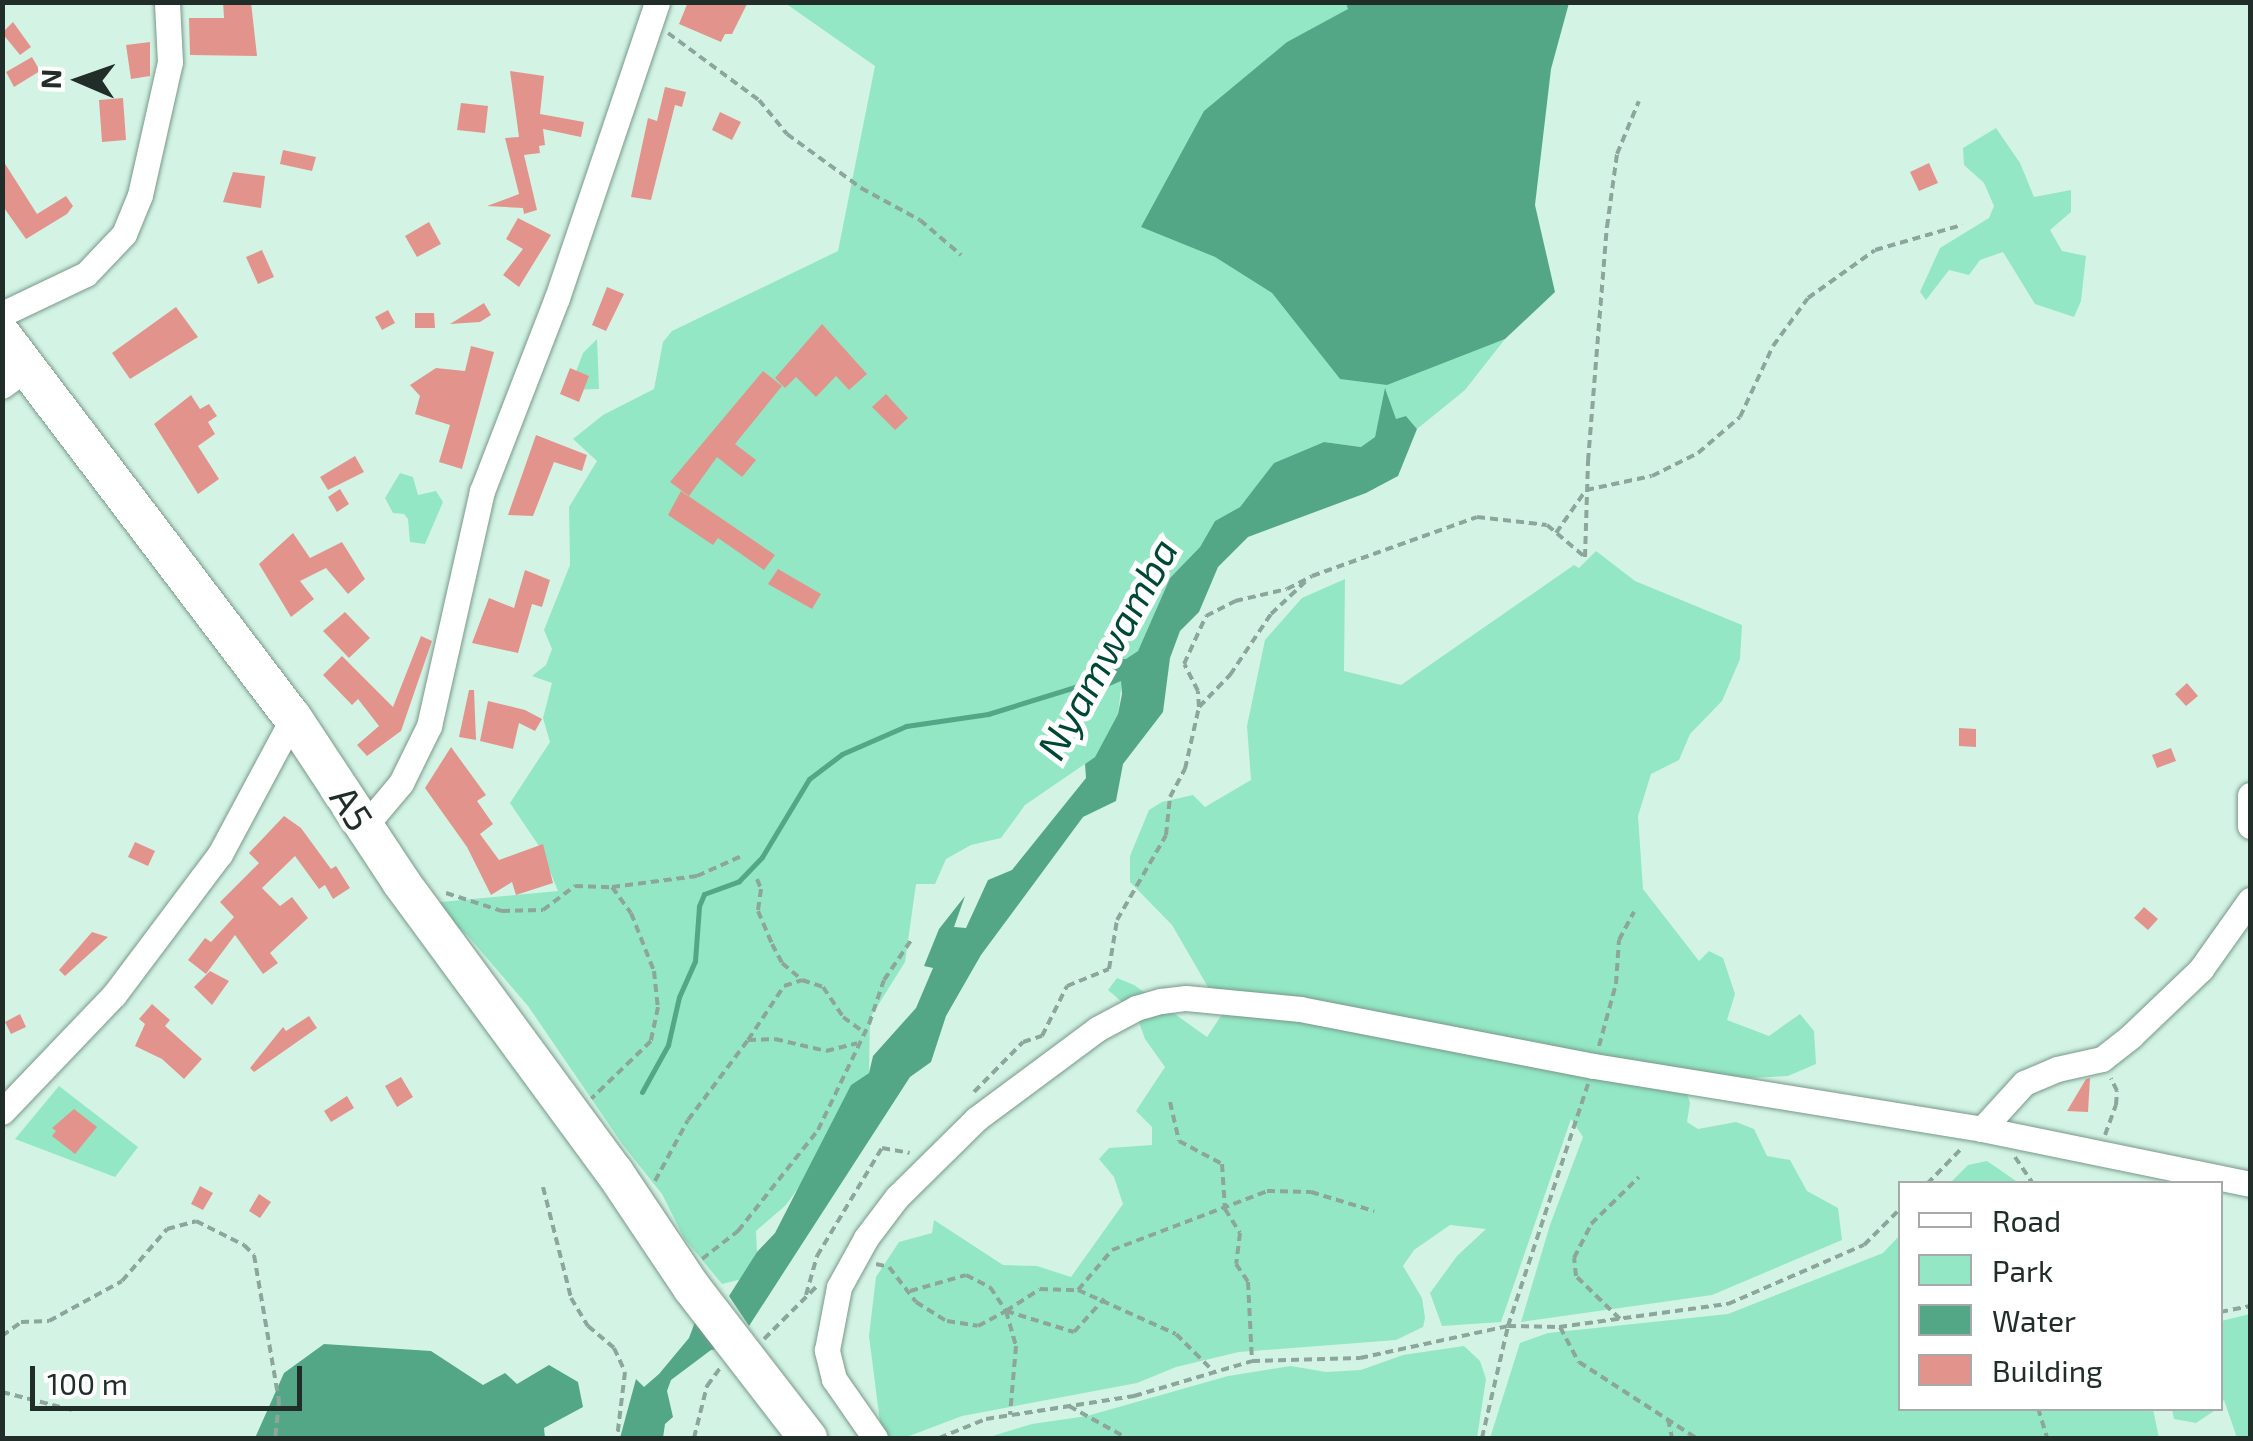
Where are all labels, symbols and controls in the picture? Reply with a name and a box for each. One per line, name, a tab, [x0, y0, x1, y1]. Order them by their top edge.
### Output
north arrow	[30, 30, 130, 130]
text: N	[33, 68, 67, 90]
water label: Nyamwamba	[1026, 529, 1186, 767]
street label: A5	[321, 777, 383, 839]
legend	[1898, 1181, 2223, 1411]
text: Road	[1992, 1202, 2061, 1238]
text: Park	[1992, 1252, 2053, 1288]
text: Water	[1992, 1302, 2076, 1338]
scale bar	[35, 1346, 308, 1408]
text: Building	[1992, 1352, 2103, 1388]
text: 100 m	[47, 1365, 128, 1401]

